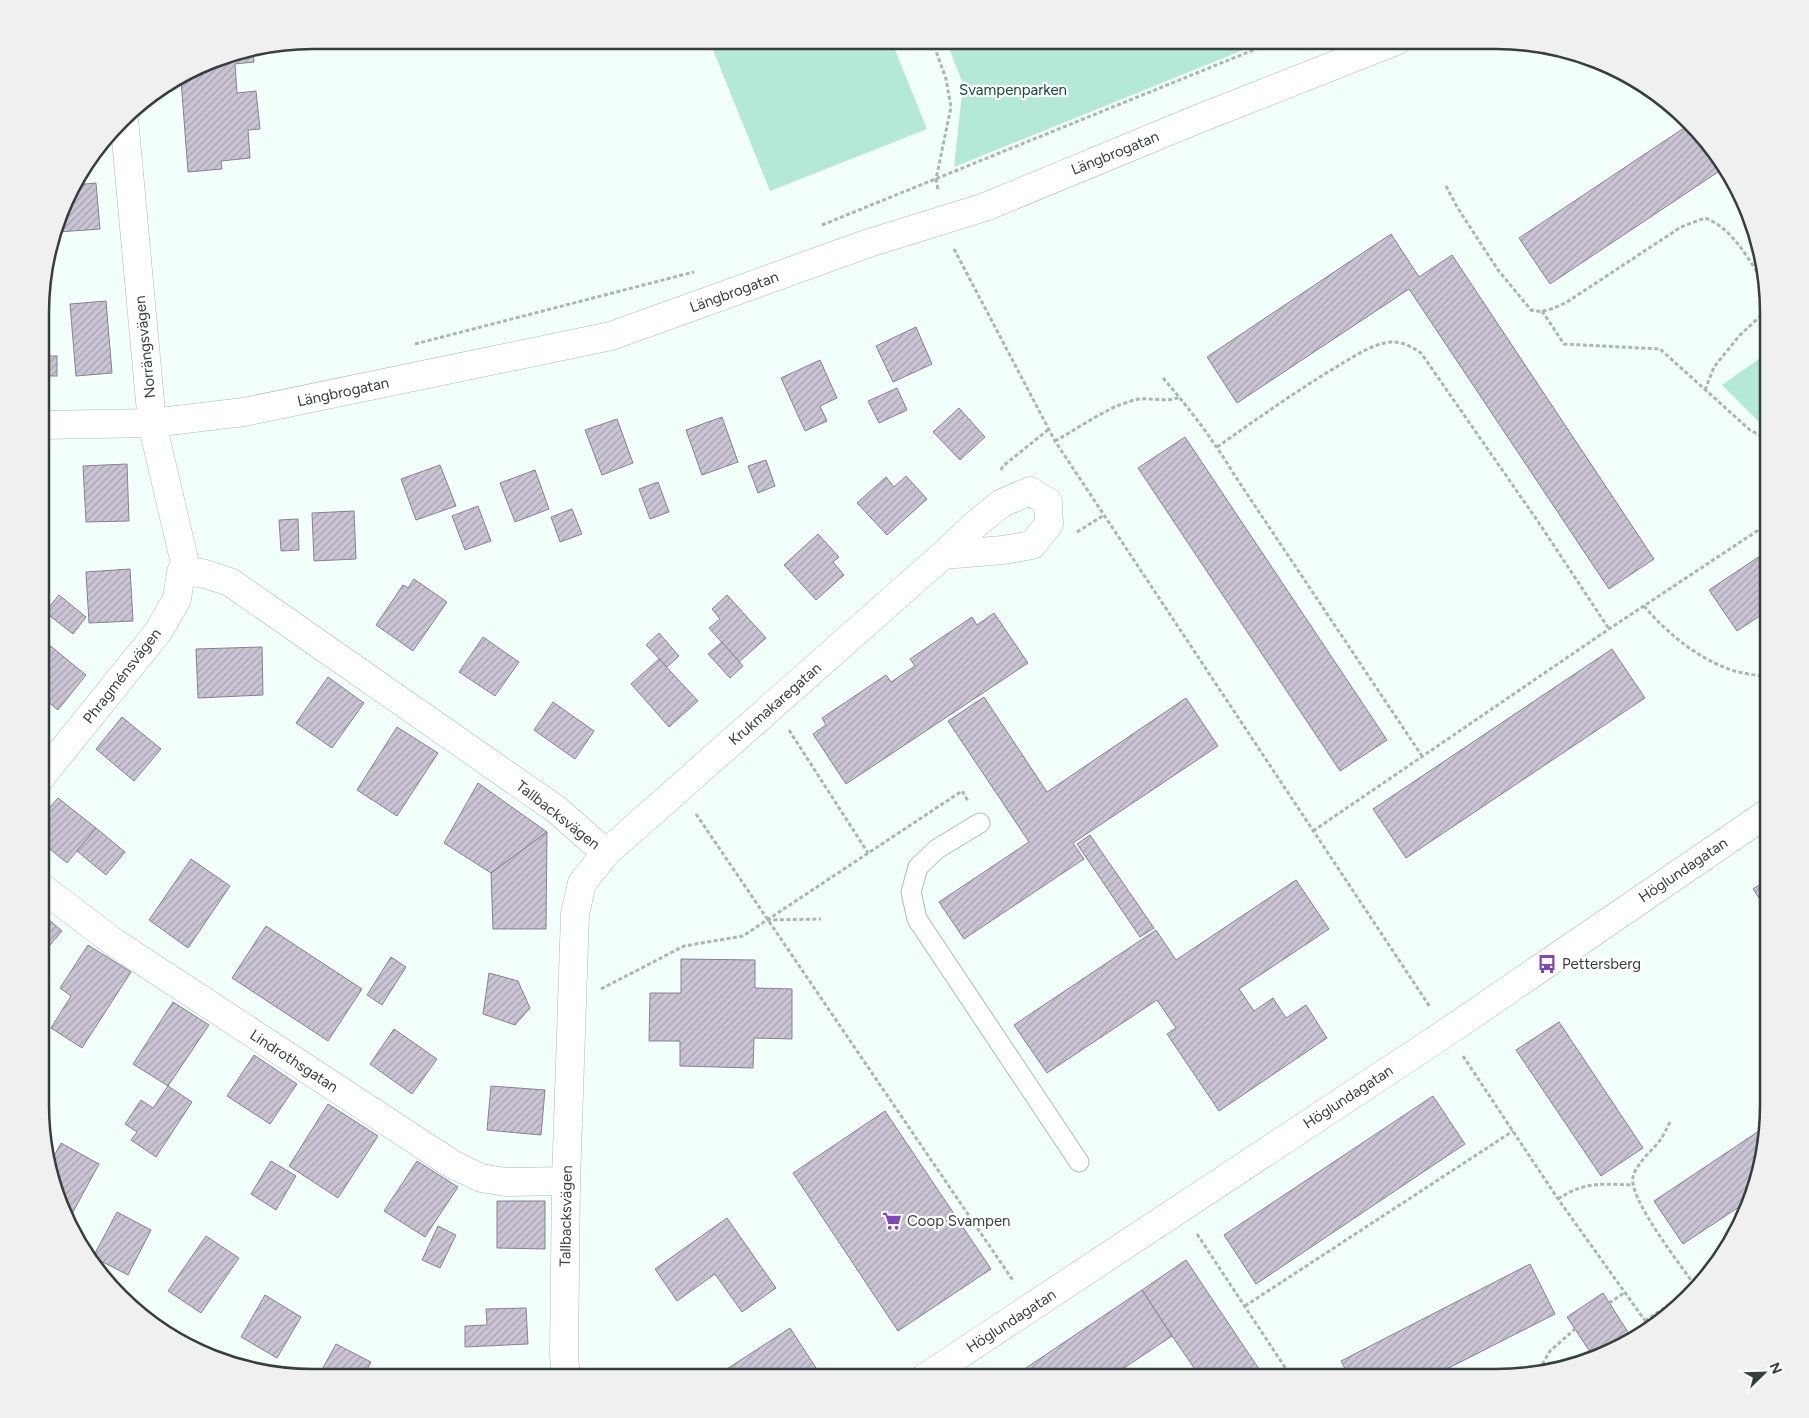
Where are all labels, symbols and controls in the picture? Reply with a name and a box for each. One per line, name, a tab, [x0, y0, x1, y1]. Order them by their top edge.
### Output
park label: Svampenparken	[959, 81, 1067, 99]
street label: Längbrogatan	[1068, 127, 1162, 179]
street label: Längbrogatan	[687, 268, 781, 316]
street label: Norrängsvägen	[131, 295, 159, 399]
street label: Längbrogatan	[296, 373, 390, 411]
street label: Phragménsvägen	[79, 625, 165, 727]
street label: Krukmakaregatan	[725, 659, 825, 749]
street label: Tallbacksvägen	[513, 777, 603, 853]
street label: Höglundagatan	[1635, 834, 1731, 906]
bus stop icon: Pettersberg	[1536, 953, 1558, 975]
place label: Pettersberg	[1562, 955, 1641, 973]
street label: Lindrothsgatan	[247, 1026, 341, 1096]
street label: Höglundagatan	[1300, 1061, 1396, 1133]
street label: Tallbacksvägen	[556, 1165, 576, 1267]
supermarket icon: Coop Svampen	[881, 1210, 903, 1232]
place label: Coop Svampen	[907, 1212, 1010, 1230]
street label: Höglundagatan	[963, 1285, 1059, 1357]
north arrow	[1739, 1348, 1789, 1398]
text: N	[1766, 1360, 1785, 1376]

